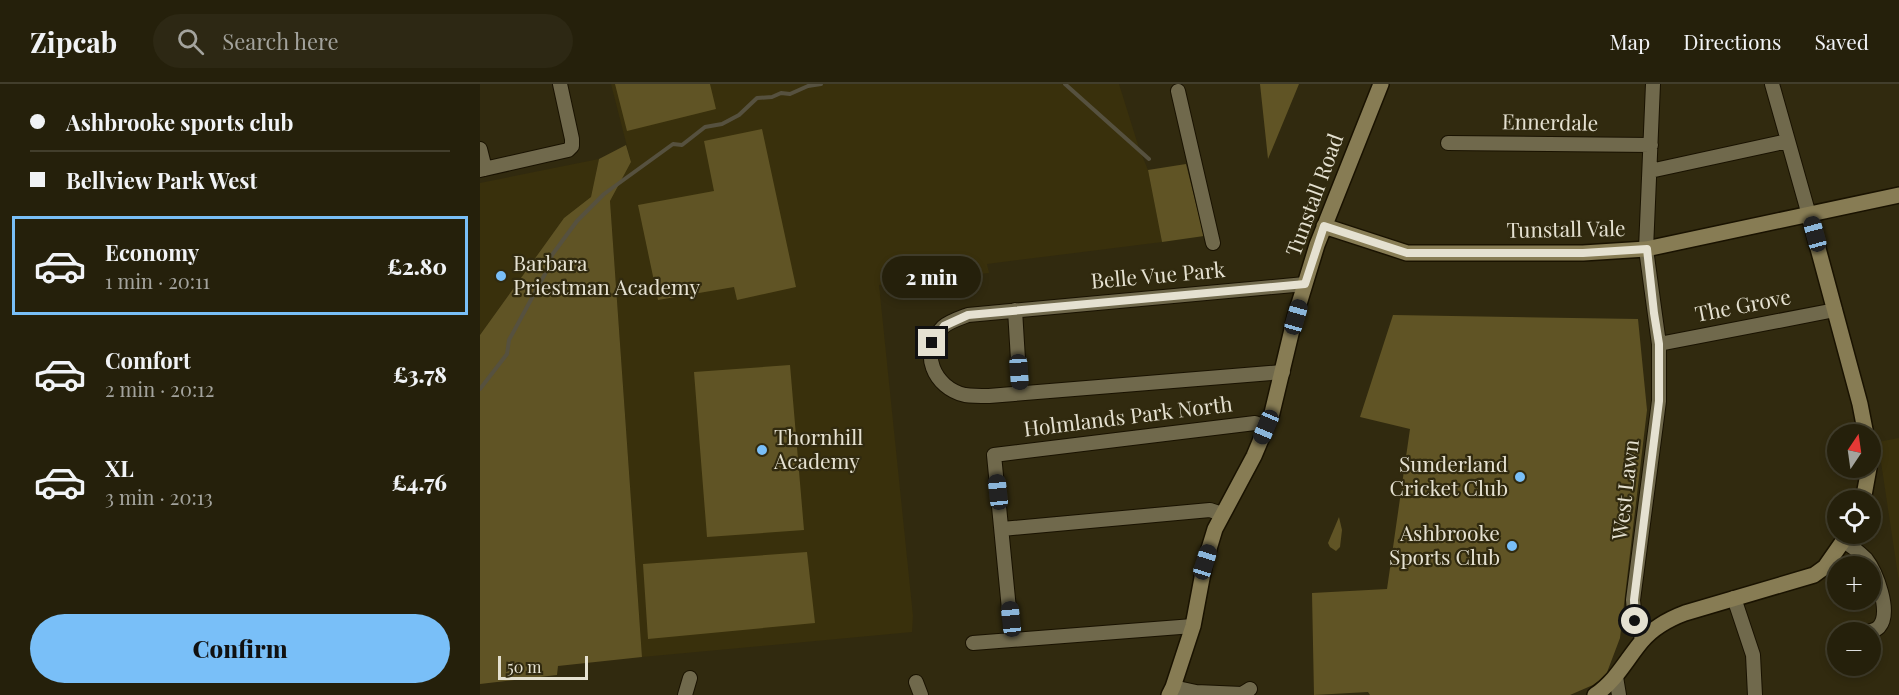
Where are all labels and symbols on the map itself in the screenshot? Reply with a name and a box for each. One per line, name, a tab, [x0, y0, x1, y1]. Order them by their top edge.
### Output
street label: Ennerdale	[1502, 106, 1599, 136]
street label: Tunstall Road	[1278, 129, 1348, 260]
street label: Tunstall Vale	[1506, 213, 1626, 243]
car	[1802, 214, 1828, 254]
place label: Barbara Priestman Academy	[513, 248, 701, 300]
street label: Belle Vue Park	[1090, 254, 1227, 294]
callout: 2 min	[882, 256, 982, 298]
marker: Barbara Priestman Academy	[494, 269, 508, 283]
street label: The Grove	[1692, 281, 1793, 327]
car	[1282, 297, 1310, 337]
route end	[918, 329, 945, 356]
car	[1009, 353, 1029, 391]
street label: Holmlands Park North	[1022, 388, 1235, 442]
car	[1251, 407, 1281, 447]
place label: Thornhill Academy	[773, 422, 863, 474]
north arrow	[1827, 424, 1881, 478]
street label: West Lawn	[1604, 437, 1644, 543]
marker: Thornhill Academy	[755, 443, 769, 457]
place label: Sunderland Cricket Club	[1389, 449, 1508, 501]
marker: Sunderland Cricket Club	[1513, 470, 1527, 484]
car	[987, 473, 1009, 511]
place label: Ashbrooke Sports Club	[1389, 518, 1500, 570]
marker: Ashbrooke Sports Club	[1505, 539, 1519, 553]
car	[1191, 542, 1219, 582]
car	[1000, 600, 1022, 638]
route start	[1621, 607, 1648, 634]
scale bar	[498, 653, 588, 680]

